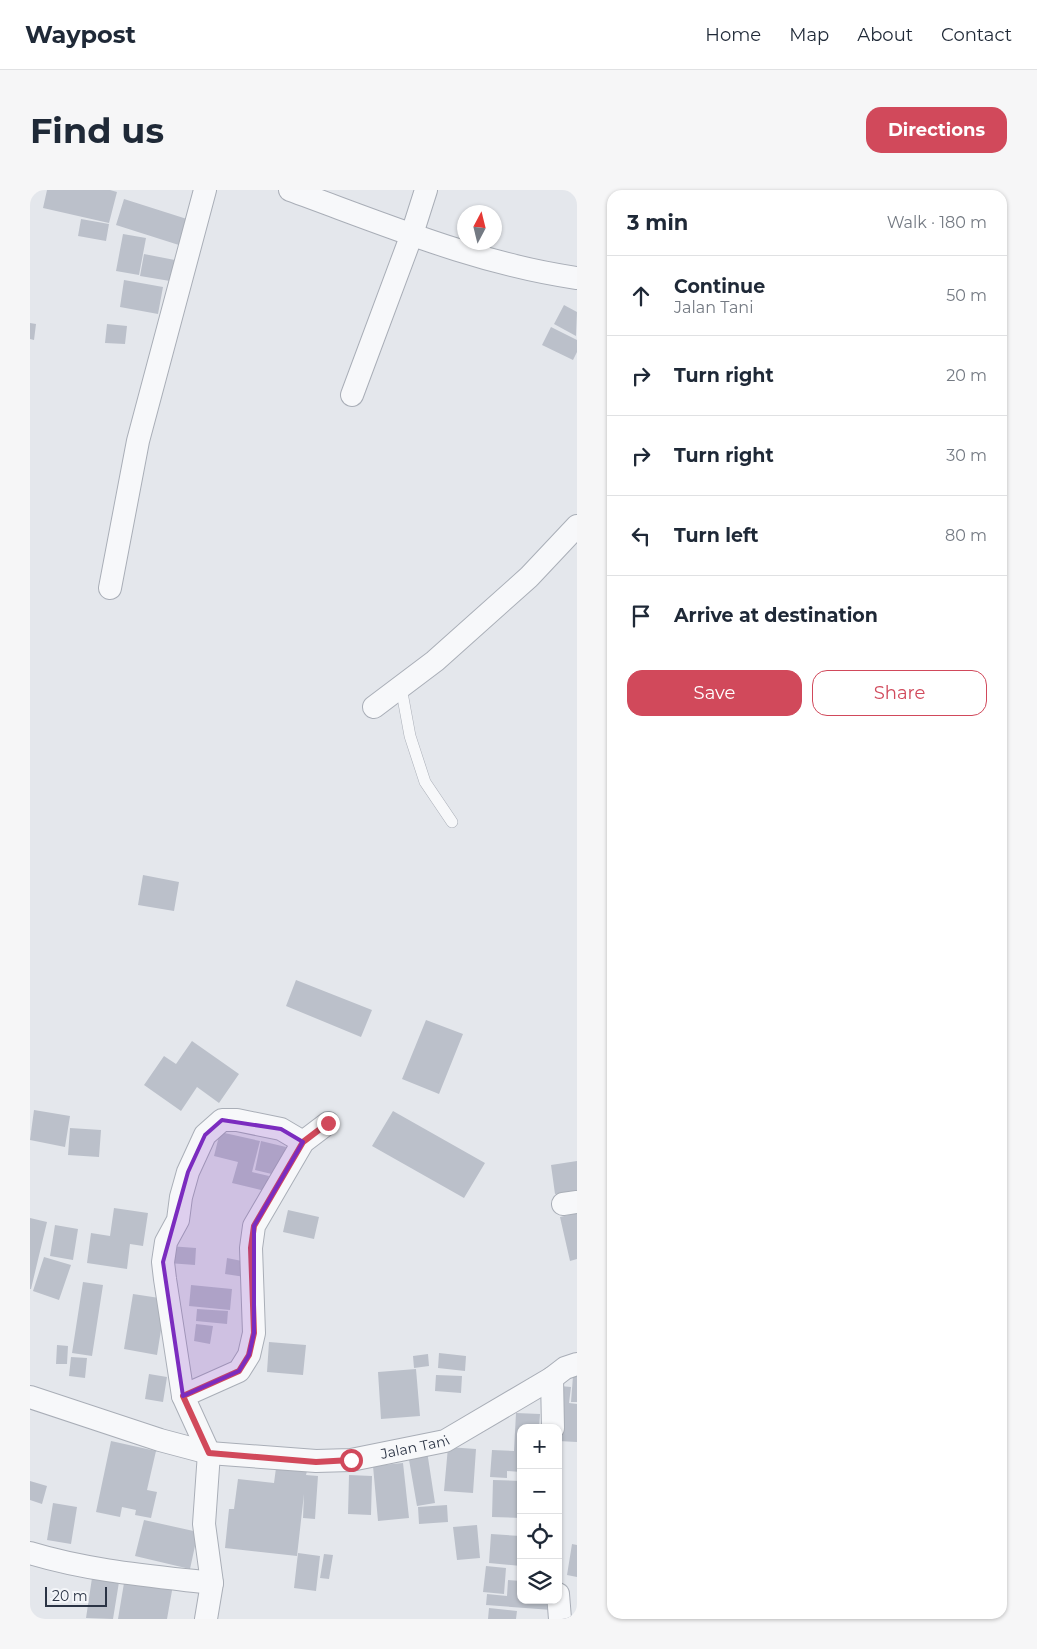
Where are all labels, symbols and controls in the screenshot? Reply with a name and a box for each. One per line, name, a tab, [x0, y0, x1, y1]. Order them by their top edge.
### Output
text: Waypost	[25, 20, 136, 49]
text: Home	[705, 24, 761, 46]
text: Map	[789, 24, 829, 46]
text: About	[857, 24, 913, 46]
text: Contact	[941, 24, 1012, 46]
button: Directions	[866, 107, 1007, 153]
text: Find us	[30, 109, 164, 152]
north arrow	[457, 205, 502, 250]
text: 3 min	[627, 210, 688, 235]
text: Walk · 180 m	[887, 213, 987, 232]
text: Continue	[674, 275, 765, 298]
icon: ahead	[627, 282, 655, 310]
text: 50 m	[946, 286, 987, 305]
text: Jalan Tani	[674, 298, 754, 317]
icon: right	[627, 362, 655, 390]
text: Turn right	[674, 364, 774, 387]
text: 20 m	[946, 366, 987, 385]
icon: right	[627, 442, 655, 470]
text: Turn right	[674, 444, 774, 467]
text: 30 m	[946, 446, 987, 465]
icon: left	[627, 522, 655, 550]
text: Turn left	[674, 524, 759, 547]
text: 80 m	[945, 526, 987, 545]
icon: arrive	[627, 602, 655, 630]
text: Arrive at destination	[674, 604, 878, 627]
button: Save	[627, 670, 802, 716]
button: Share	[812, 670, 987, 716]
route end	[317, 1112, 340, 1135]
map controls	[517, 1424, 562, 1604]
button: +	[517, 1424, 562, 1469]
street label: Jalan Tani	[378, 1431, 453, 1463]
route start	[340, 1449, 363, 1472]
button: −	[517, 1469, 562, 1514]
button: locate	[517, 1514, 562, 1559]
button: layers	[517, 1559, 562, 1604]
scale bar	[45, 1584, 108, 1607]
text: 20 m	[52, 1587, 88, 1605]

